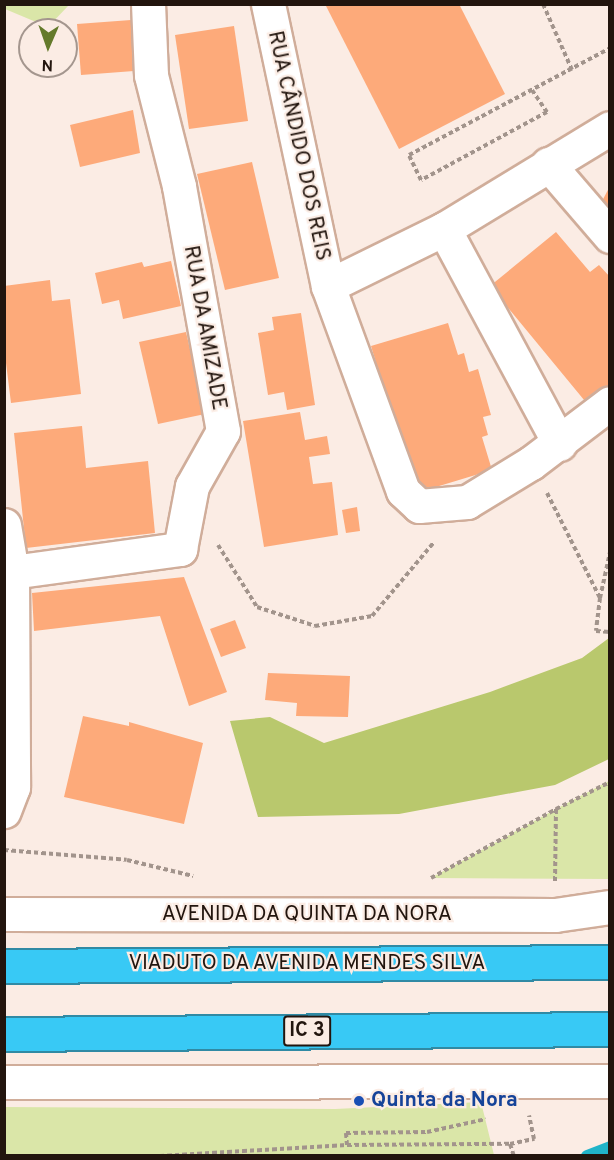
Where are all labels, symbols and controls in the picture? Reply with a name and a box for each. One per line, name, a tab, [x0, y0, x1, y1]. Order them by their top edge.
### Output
north arrow	[18, 18, 78, 78]
street label: RUA CÂNDIDO DOS REIS	[261, 28, 335, 264]
text: N	[41, 54, 54, 74]
street label: RUA DA AMIZADE	[177, 242, 231, 414]
street label: AVENIDA DA QUINTA DA NORA	[160, 902, 454, 928]
street label: VIADUTO DA AVENIDA MENDES SILVA	[127, 951, 487, 977]
road number: IC 3	[283, 1014, 331, 1048]
place label: Quinta da Nora	[371, 1088, 518, 1114]
marker: Quinta da Nora	[352, 1094, 366, 1108]

